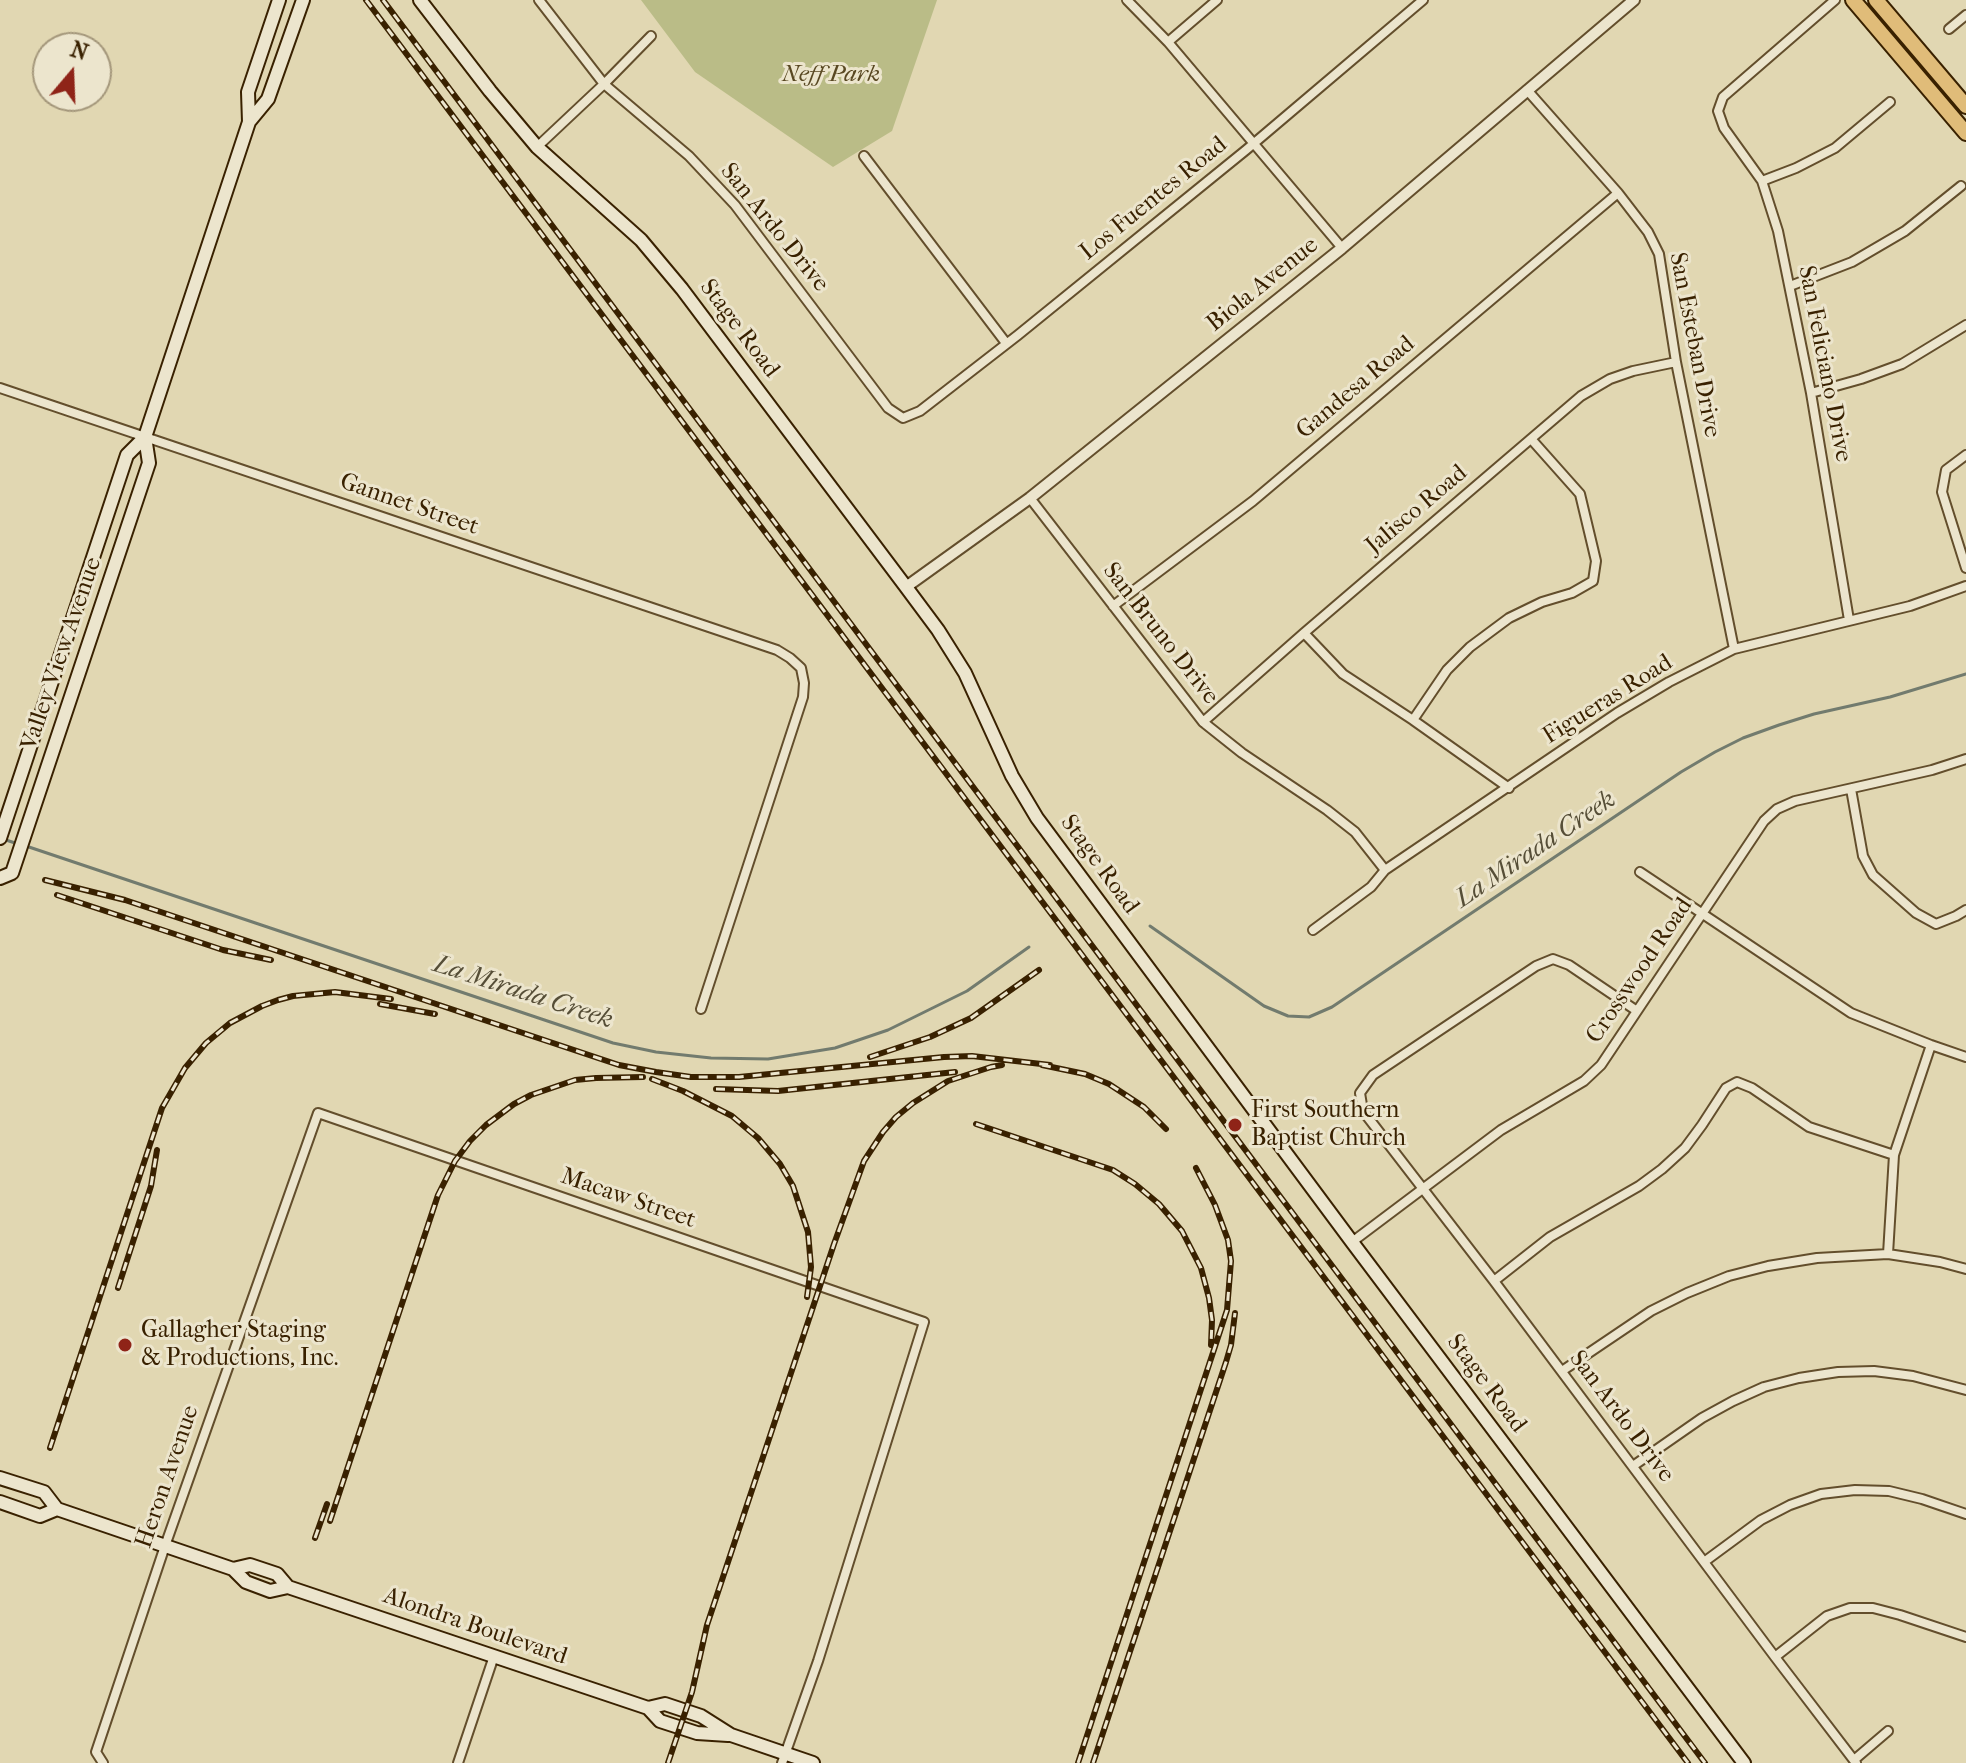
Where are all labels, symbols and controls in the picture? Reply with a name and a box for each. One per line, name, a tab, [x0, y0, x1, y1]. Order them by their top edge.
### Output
north arrow	[32, 32, 112, 112]
text: N	[67, 36, 91, 66]
park label: Neff Park	[782, 61, 880, 89]
street label: Los Fuentes Road	[1075, 131, 1233, 267]
street label: San Ardo Drive	[713, 158, 835, 298]
street label: Biola Avenue	[1202, 231, 1324, 339]
street label: San Esteban Drive	[1662, 250, 1726, 440]
street label: San Feliciano Drive	[1791, 263, 1857, 465]
street label: Stage Road	[693, 274, 785, 384]
street label: Gandesa Road	[1291, 330, 1421, 446]
street label: Jalisco Road	[1360, 459, 1474, 561]
street label: Gannet Street	[336, 468, 482, 542]
street label: Valley View Avenue	[15, 554, 109, 754]
street label: San Bruno Drive	[1096, 557, 1224, 711]
street label: Figueras Road	[1538, 649, 1678, 751]
water label: La Mirada Creek	[1450, 785, 1622, 915]
street label: Stage Road	[1053, 810, 1145, 920]
street label: Crosswood Road	[1581, 893, 1699, 1049]
water label: La Mirada Creek	[429, 949, 617, 1037]
place label: First Southern Baptist Church	[1251, 1097, 1406, 1153]
marker: First Southern Baptist Church	[1226, 1116, 1244, 1134]
street label: Macaw Street	[557, 1162, 699, 1236]
place label: Gallagher Staging & Productions, Inc.	[141, 1317, 338, 1373]
street label: Stage Road	[1440, 1329, 1532, 1439]
marker: Gallagher Staging & Productions, Inc.	[116, 1336, 134, 1354]
street label: San Ardo Drive	[1562, 1346, 1680, 1488]
street label: Heron Avenue	[130, 1402, 206, 1552]
street label: Alondra Boulevard	[379, 1582, 571, 1672]

